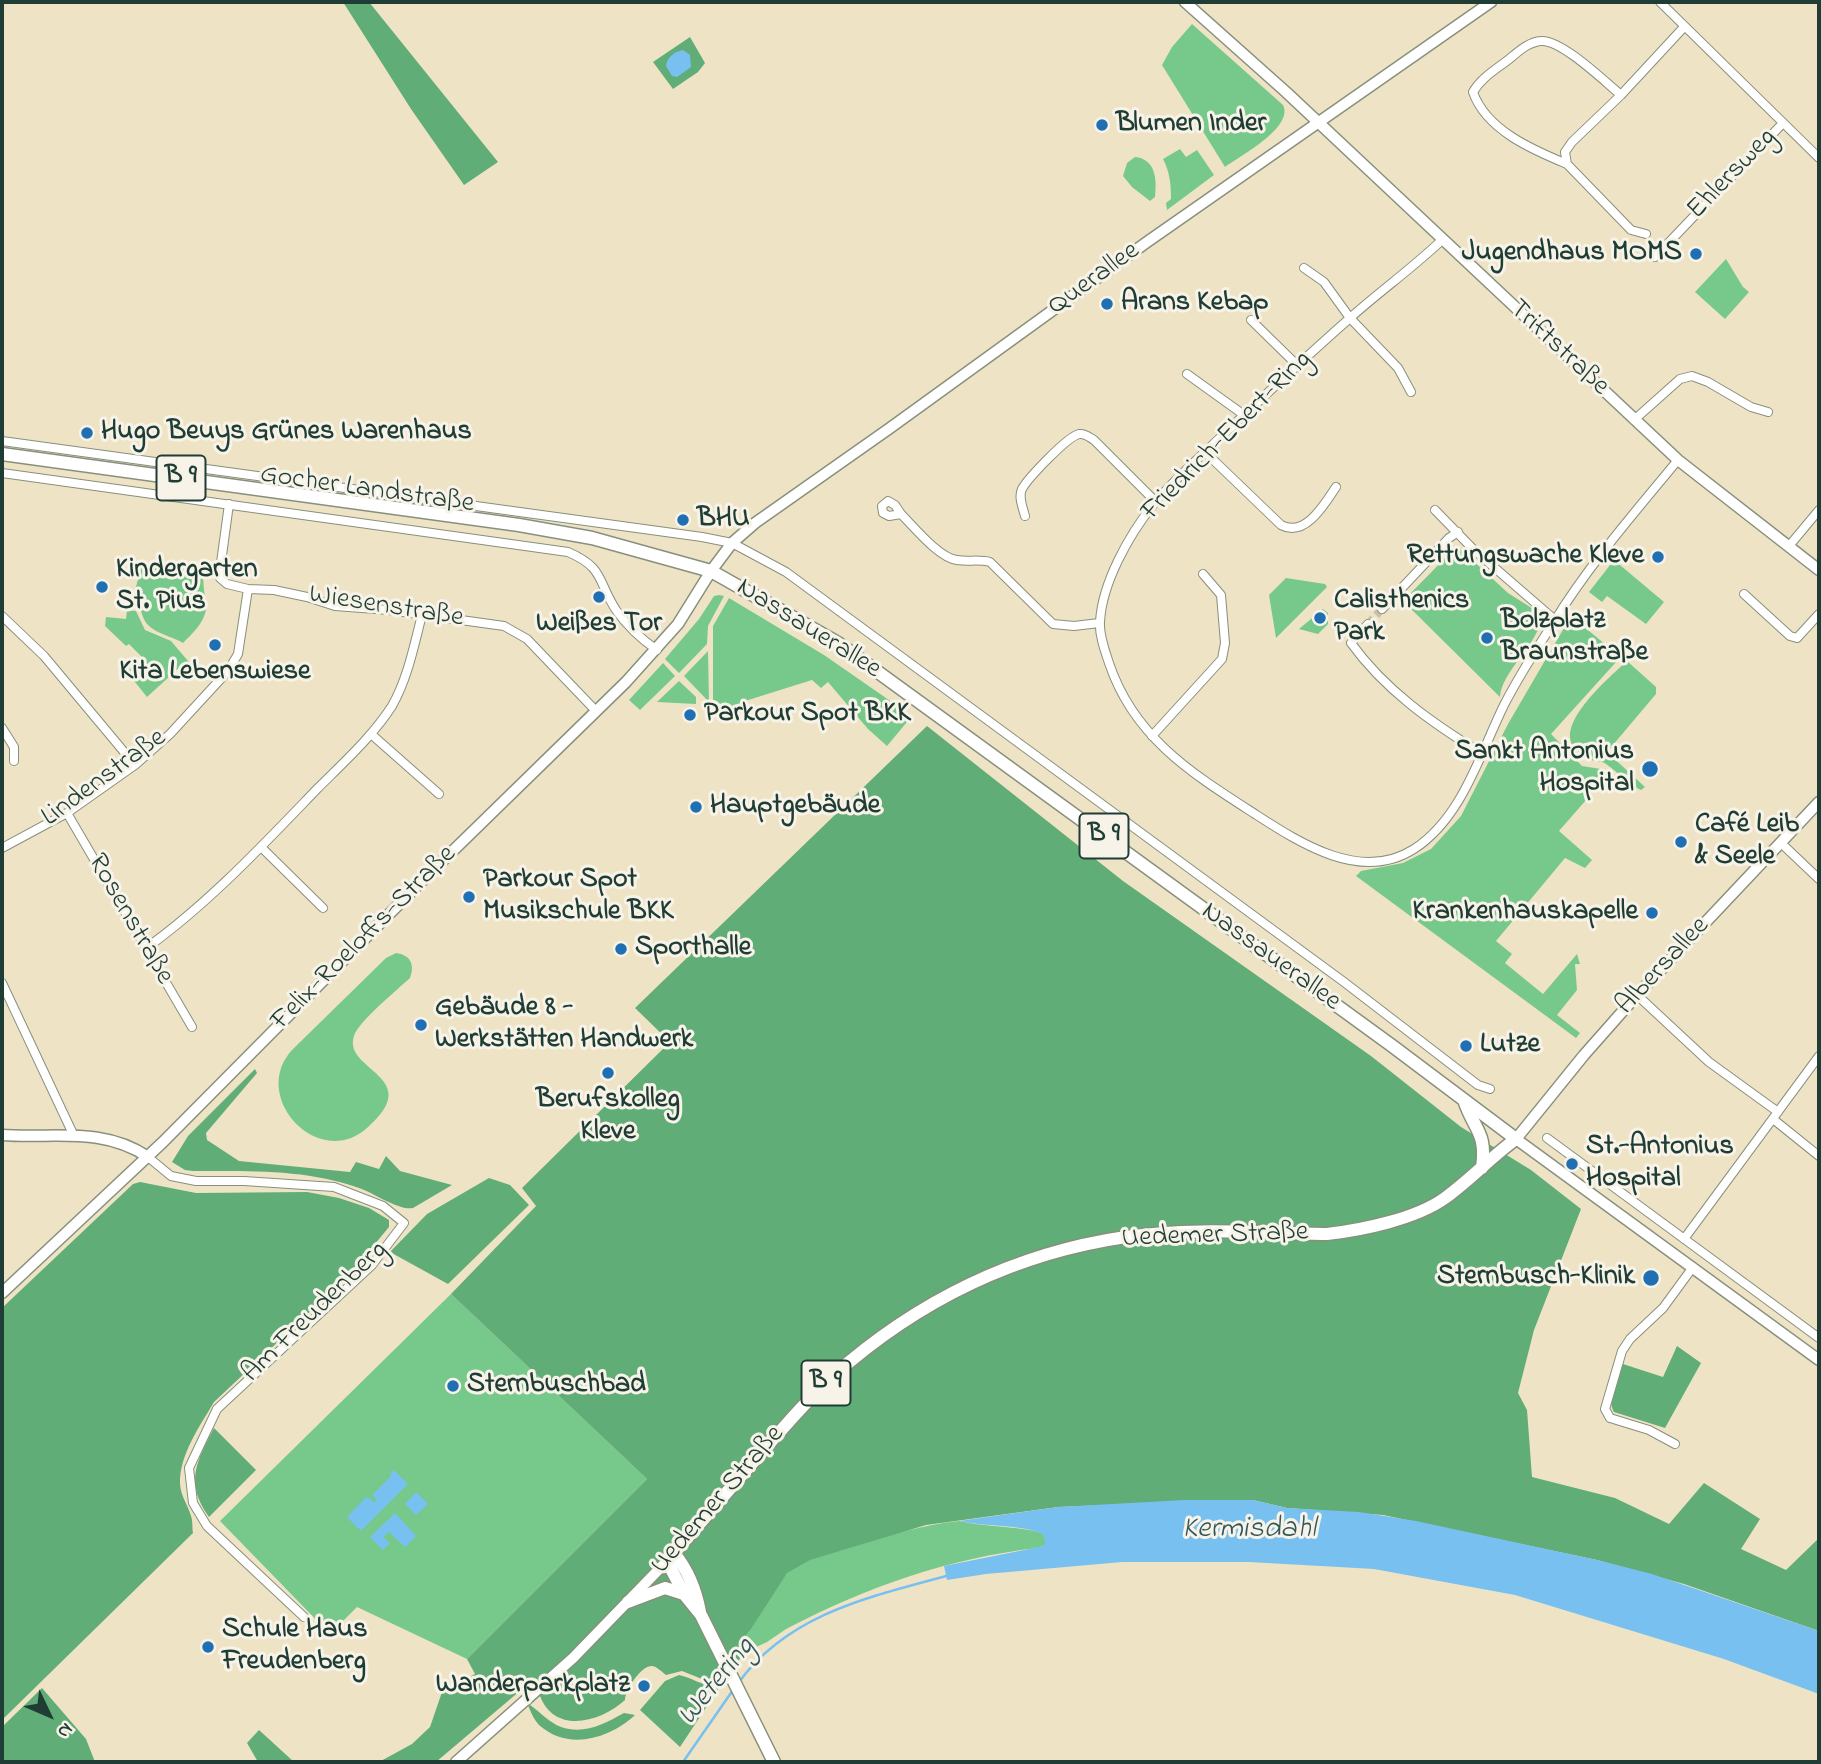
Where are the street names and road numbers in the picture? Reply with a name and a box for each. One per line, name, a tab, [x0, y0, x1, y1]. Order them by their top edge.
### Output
street label: Ehlersweg	[1681, 122, 1785, 228]
street label: Querallee	[1043, 236, 1147, 324]
street label: Triftstraße	[1501, 294, 1615, 404]
street label: Friedrich-Ebert-Ring	[1136, 345, 1320, 529]
road number: B 9	[156, 456, 206, 500]
street label: Gocher Landstraße	[258, 459, 476, 523]
street label: Nassauerallee	[729, 572, 887, 688]
street label: Wiesenstraße	[306, 579, 466, 637]
street label: Lindenstraße	[36, 723, 174, 835]
road number: B 9	[1080, 814, 1128, 858]
street label: Felix-Roeloffs-Straße	[265, 839, 465, 1039]
street label: Rosenstraße	[78, 849, 180, 991]
street label: Nassauerallee	[1194, 896, 1346, 1020]
street label: Albersallee	[1610, 911, 1718, 1023]
street label: Uedemer Straße	[1121, 1217, 1309, 1257]
street label: Am Freudenberg	[236, 1235, 396, 1391]
road number: B 9	[802, 1360, 850, 1406]
street label: Uedemer Straße	[645, 1419, 793, 1583]

